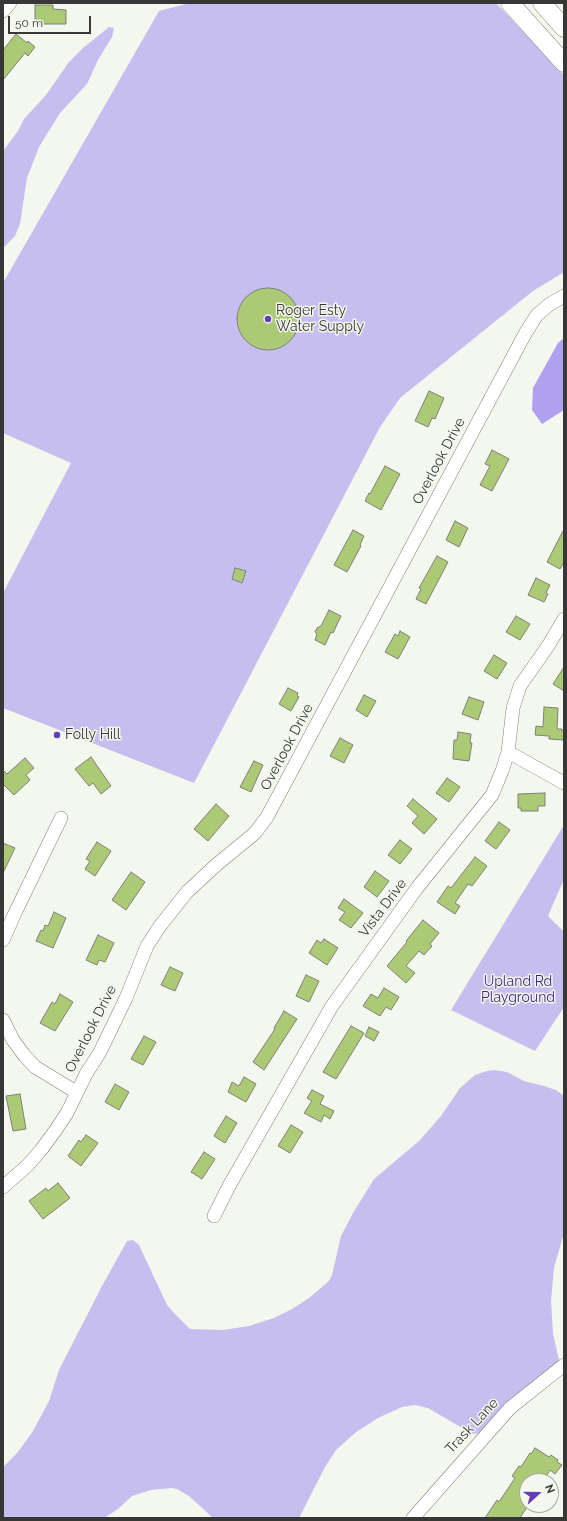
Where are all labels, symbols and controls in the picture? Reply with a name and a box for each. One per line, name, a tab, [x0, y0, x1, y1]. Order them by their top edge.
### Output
scale bar	[10, 8, 93, 34]
text: 50 m	[15, 16, 43, 30]
place label: Roger Esty Water Supply	[276, 303, 364, 336]
marker: Roger Esty Water Supply	[263, 314, 273, 324]
street label: Overlook Drive	[409, 415, 469, 507]
street label: Overlook Drive	[257, 701, 317, 793]
place label: Folly Hill	[65, 727, 121, 743]
marker: Folly Hill	[52, 730, 62, 740]
street label: Vista Drive	[356, 876, 410, 940]
park label: Upland Rd Playground	[481, 974, 555, 1006]
street label: Overlook Drive	[62, 983, 120, 1075]
street label: Trask Lane	[442, 1395, 502, 1457]
north arrow	[519, 1473, 559, 1513]
text: N	[542, 1483, 557, 1495]

